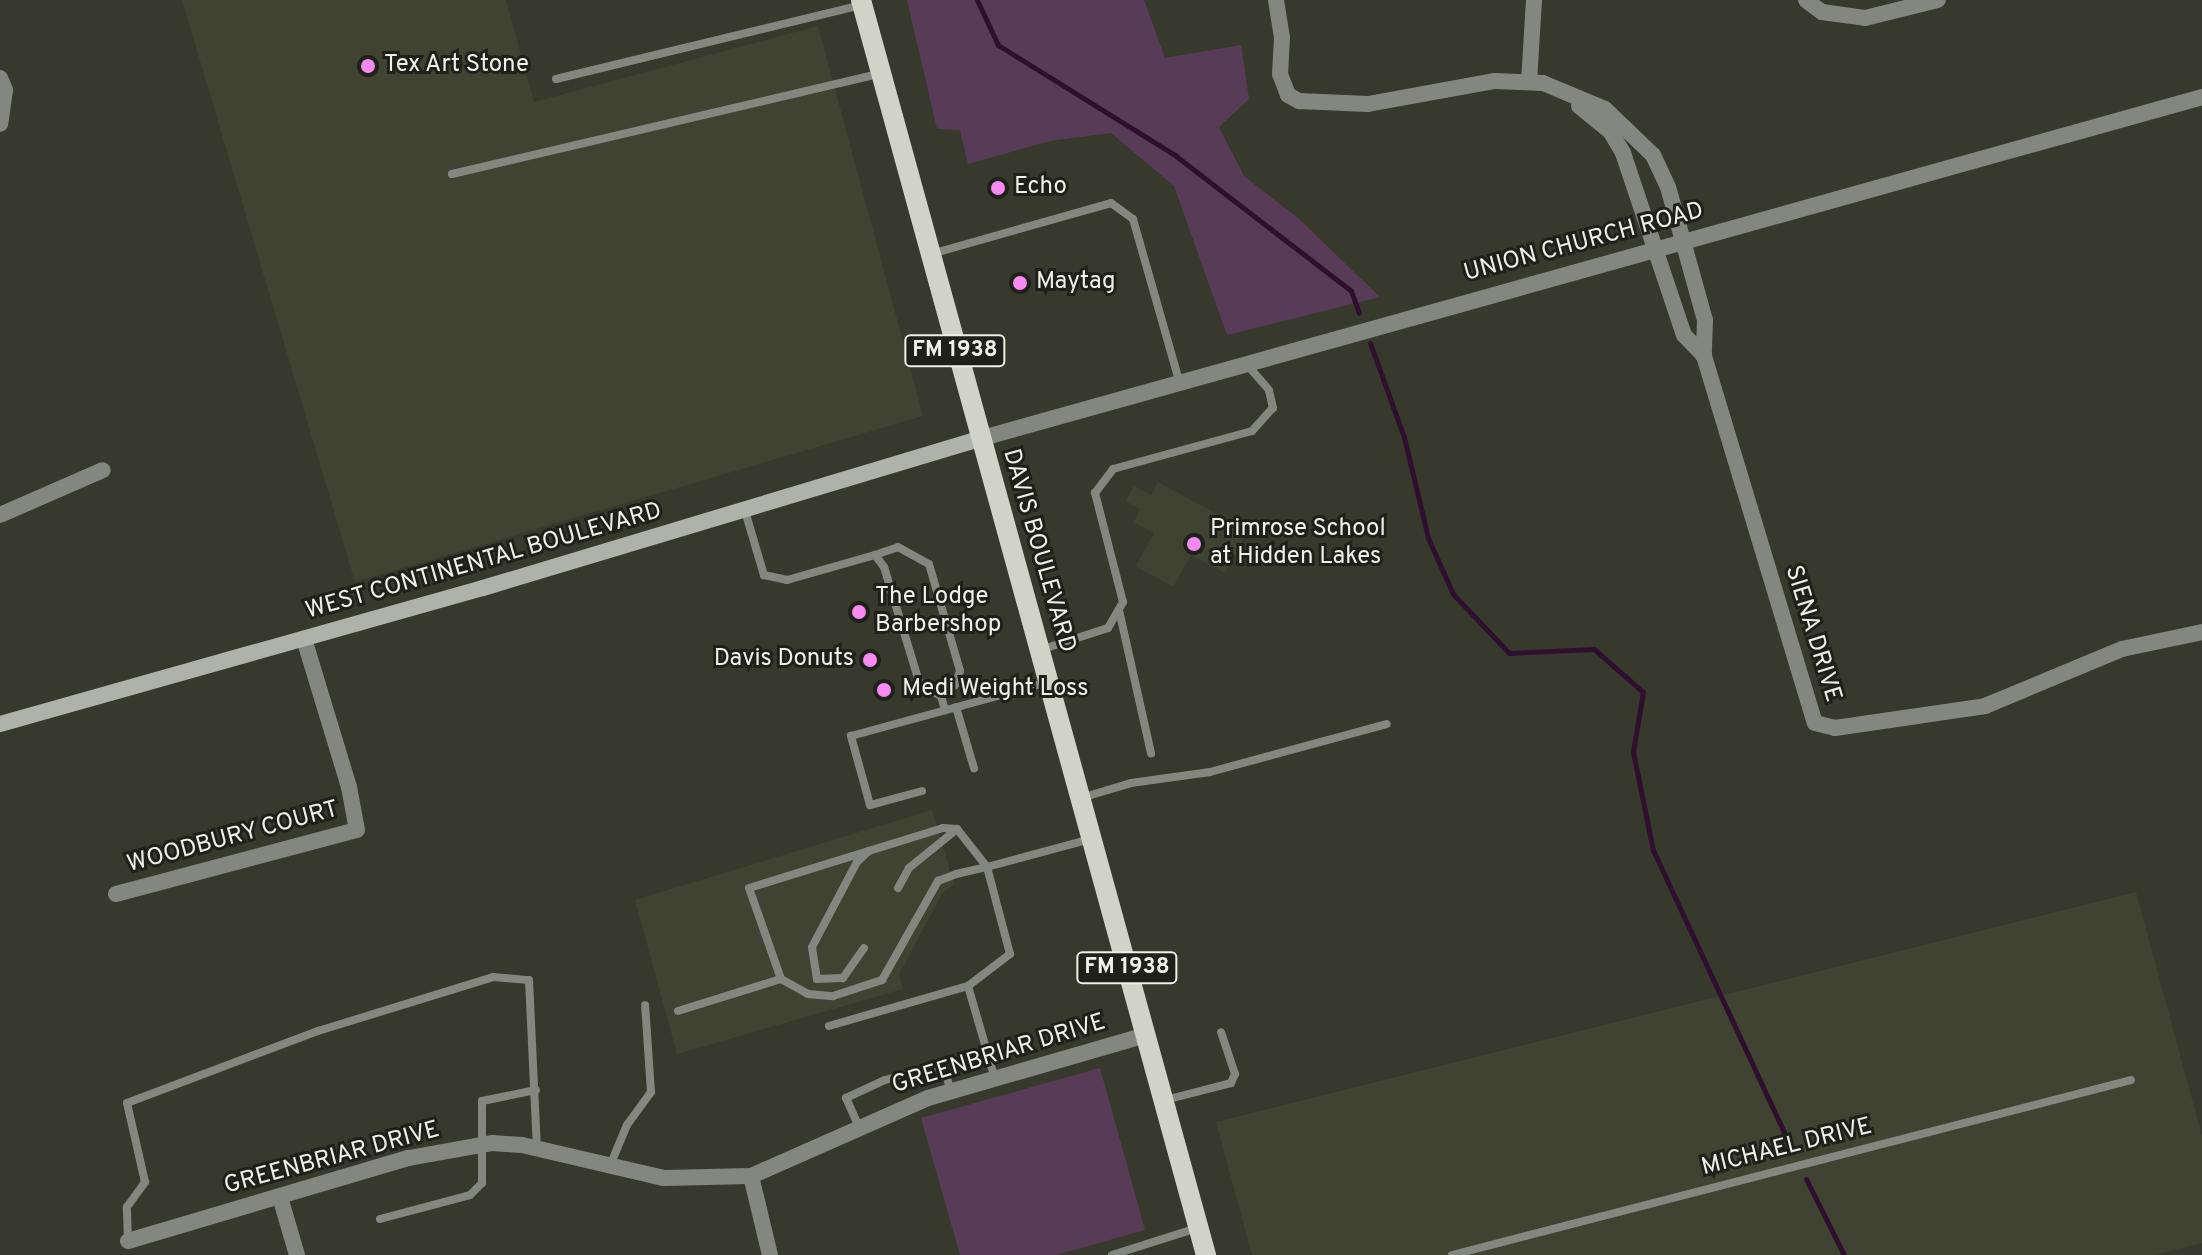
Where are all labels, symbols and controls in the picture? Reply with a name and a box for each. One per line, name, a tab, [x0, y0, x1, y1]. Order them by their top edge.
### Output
place label: Tex Art Stone	[384, 52, 530, 80]
marker: Tex Art Stone	[359, 57, 377, 75]
place label: Echo	[1014, 174, 1067, 202]
marker: Echo	[989, 179, 1007, 197]
street label: UNION CHURCH ROAD	[1461, 197, 1707, 289]
place label: Maytag	[1036, 269, 1115, 297]
marker: Maytag	[1011, 274, 1029, 292]
road number: FM 1938	[903, 333, 1007, 369]
street label: DAVIS BOULEVARD	[995, 446, 1081, 656]
street label: WEST CONTINENTAL BOULEVARD	[302, 497, 666, 627]
place label: Primrose School at Hidden Lakes	[1210, 516, 1386, 572]
marker: Primrose School at Hidden Lakes	[1185, 535, 1203, 553]
street label: SIENA DRIVE	[1777, 562, 1847, 706]
place label: The Lodge Barbershop	[875, 584, 1001, 640]
marker: The Lodge Barbershop	[850, 603, 868, 621]
place label: Davis Donuts	[714, 646, 854, 674]
marker: Davis Donuts	[861, 651, 879, 669]
place label: Medi Weight Loss	[902, 676, 1089, 704]
marker: Medi Weight Loss	[873, 679, 895, 701]
street label: WOODBURY COURT	[124, 796, 342, 880]
road number: FM 1938	[1075, 950, 1179, 986]
street label: GREENBRIAR DRIVE	[889, 1009, 1109, 1101]
street label: MICHAEL DRIVE	[1699, 1113, 1875, 1183]
street label: GREENBRIAR DRIVE	[221, 1116, 443, 1202]

